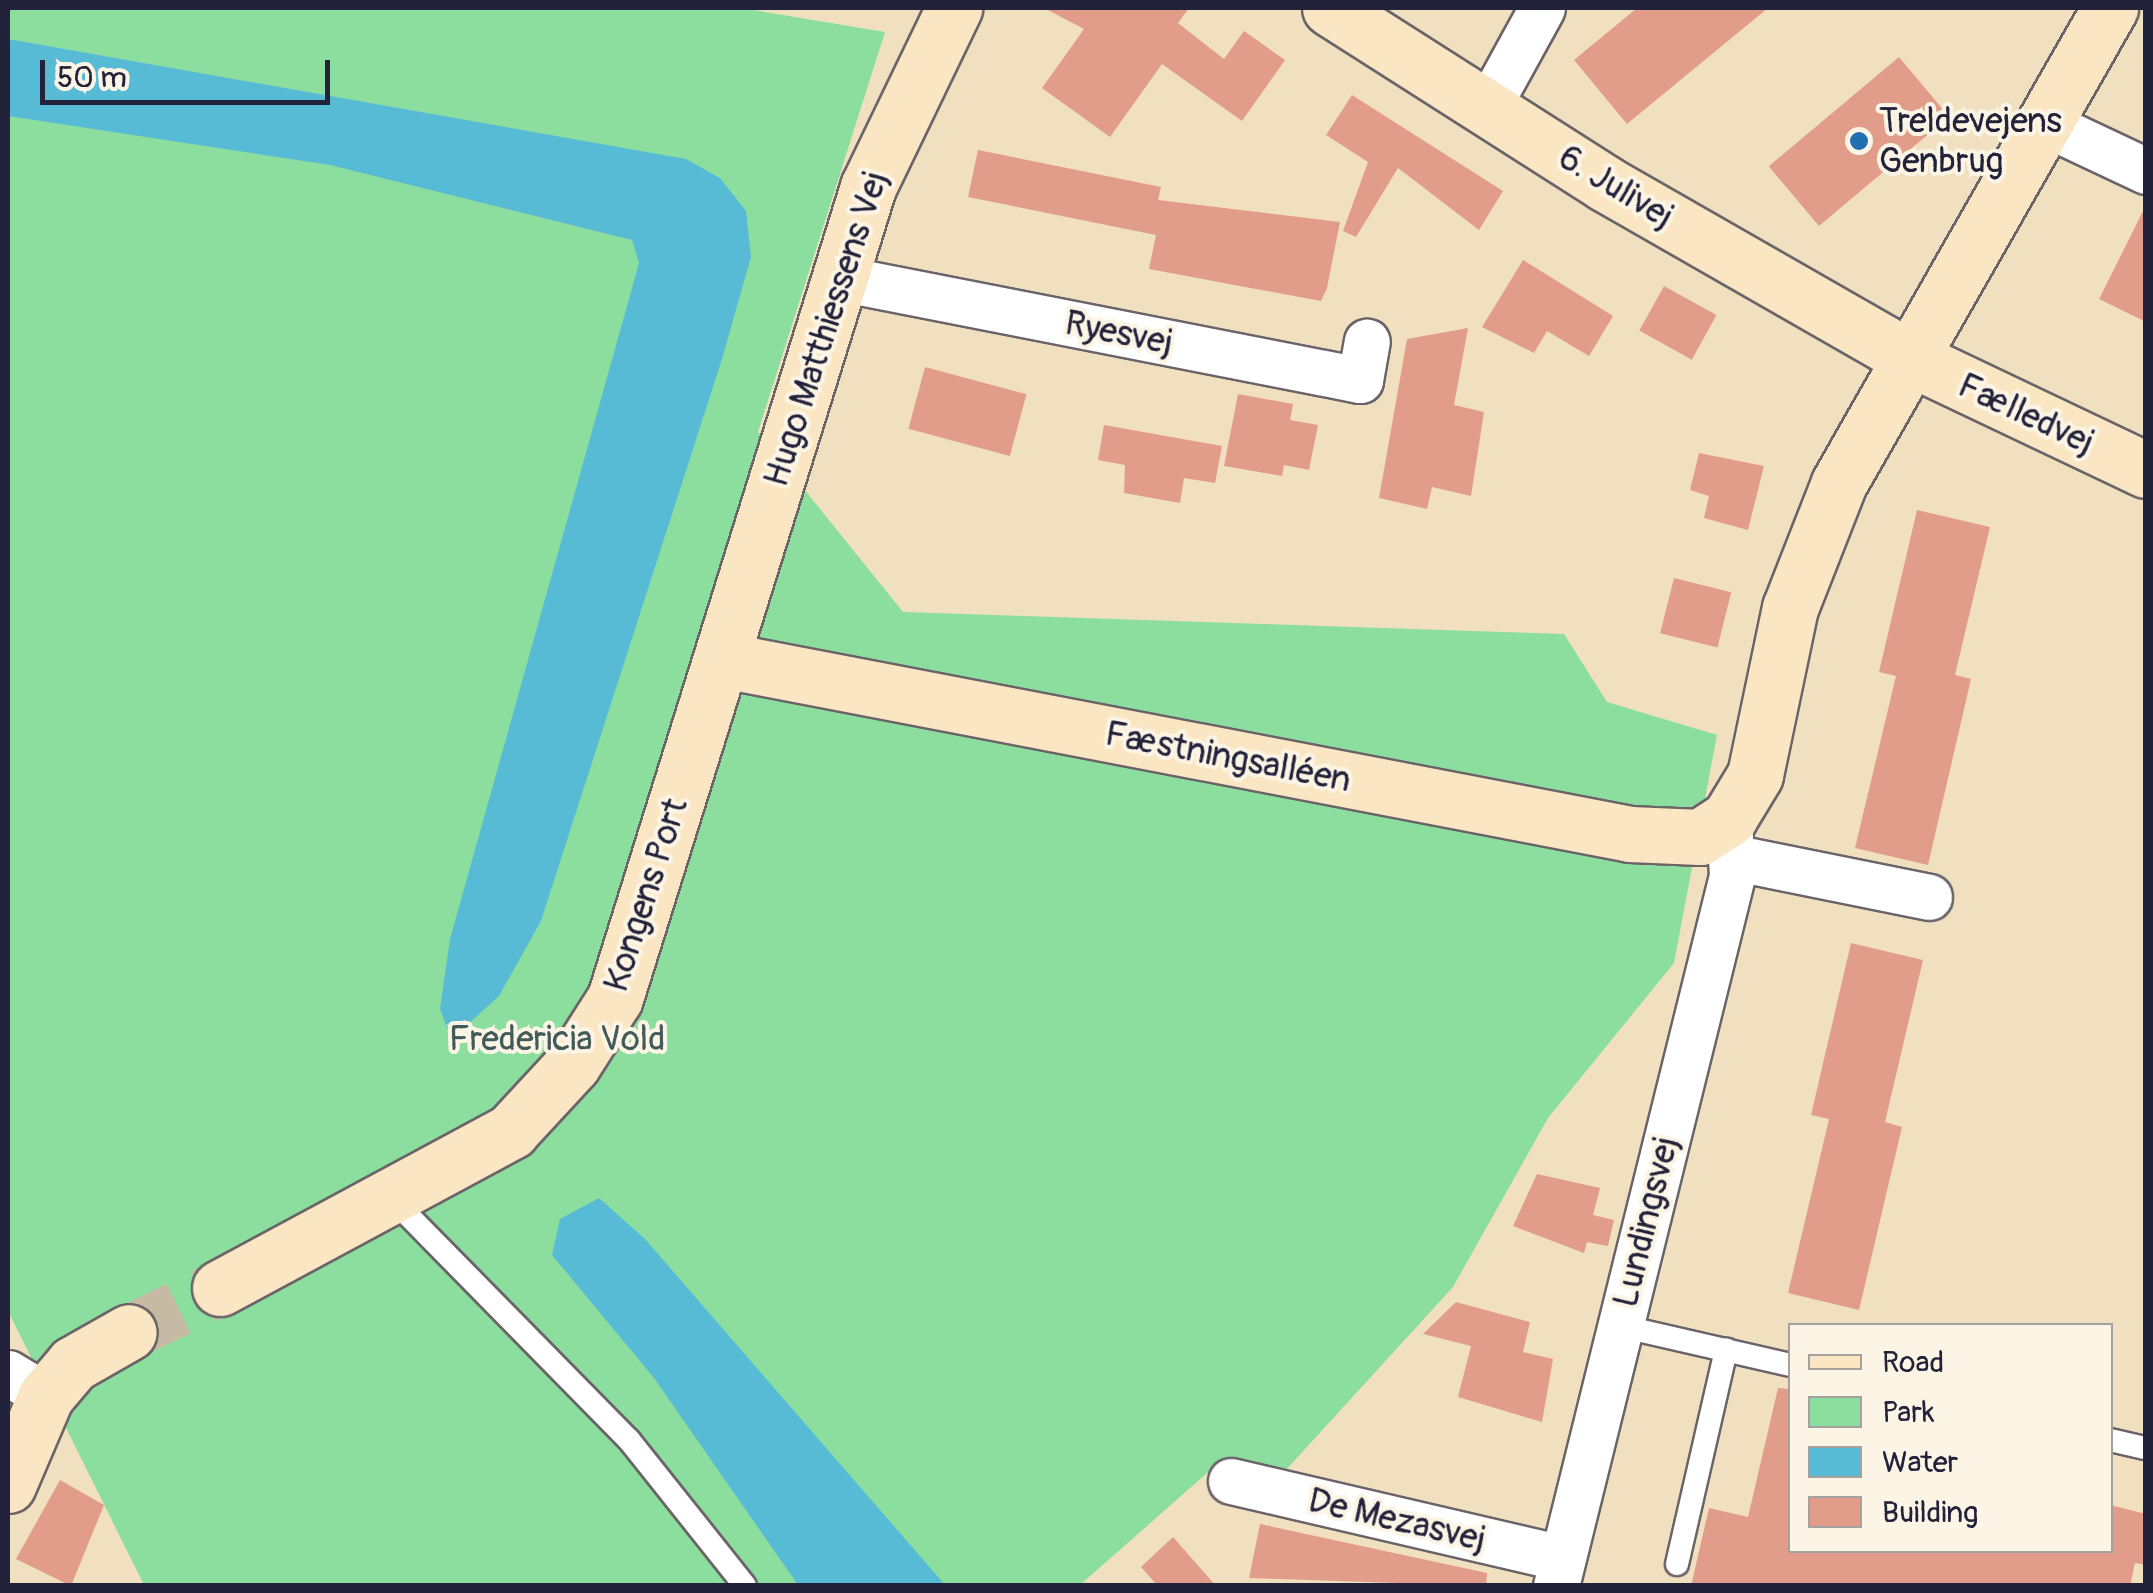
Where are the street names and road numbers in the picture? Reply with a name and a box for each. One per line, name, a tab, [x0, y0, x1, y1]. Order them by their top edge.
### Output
street label: 6. Julivej	[1551, 136, 1681, 238]
street label: Hugo Matthiessens Vej	[755, 166, 897, 492]
street label: Ryesvej	[1062, 302, 1176, 364]
street label: Fælledvej	[1951, 364, 2101, 464]
street label: Fæstningsalléen	[1102, 713, 1354, 801]
street label: Kongens Port	[595, 793, 697, 997]
street label: Lundingsvej	[1605, 1132, 1687, 1312]
street label: De Mezasvej	[1304, 1479, 1490, 1561]

